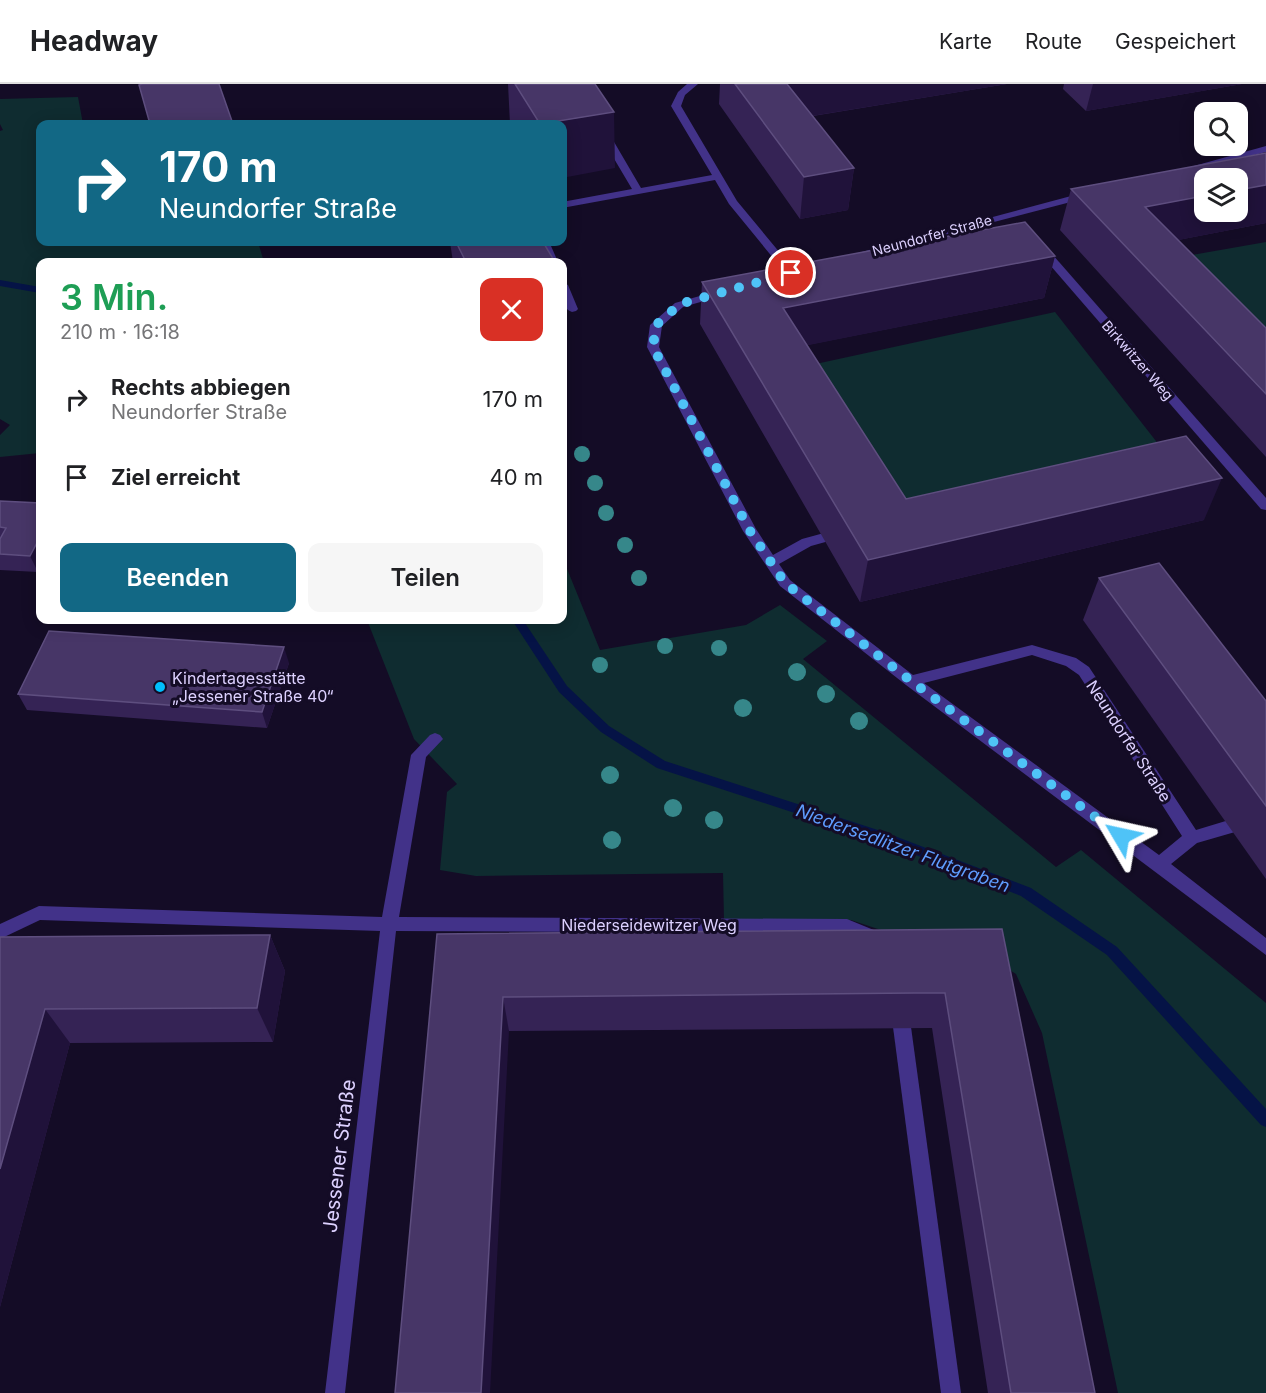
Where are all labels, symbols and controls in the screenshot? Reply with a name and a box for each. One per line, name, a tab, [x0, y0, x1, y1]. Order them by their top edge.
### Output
text: Headway	[30, 24, 158, 58]
text: Karte	[939, 29, 992, 54]
text: Route	[1025, 29, 1082, 54]
text: Gespeichert	[1115, 29, 1236, 54]
map controls	[1194, 102, 1248, 222]
button: search	[1194, 102, 1248, 156]
text: 170 m	[159, 141, 277, 192]
icon: right	[60, 144, 138, 222]
button: layers	[1194, 168, 1248, 222]
text: Neundorfer Straße	[159, 192, 397, 225]
street label: Neundorfer Straße	[870, 211, 994, 259]
pin	[765, 247, 816, 298]
icon: arrive	[774, 256, 807, 289]
text: 3 Min.	[60, 275, 168, 319]
button: close	[480, 278, 543, 341]
street label: Birkwitzer Weg	[1099, 317, 1177, 403]
text: 210 m · 16:18	[60, 320, 180, 344]
text: Rechts abbiegen	[111, 374, 291, 400]
icon: right	[60, 383, 93, 416]
text: 170 m	[483, 386, 543, 412]
text: Neundorfer Straße	[111, 400, 287, 424]
icon: arrive	[60, 461, 93, 494]
text: Ziel erreicht	[111, 464, 240, 490]
text: 40 m	[489, 464, 543, 490]
button: Beenden	[60, 543, 296, 612]
button: Teilen	[308, 543, 543, 612]
place label: Kindertagesstätte „Jessener Straße 40“	[172, 668, 334, 706]
street label: Neundorfer Straße	[1082, 676, 1176, 806]
marker: Kindertagesstätte „Jessener Straße 40“	[153, 680, 167, 694]
water label: Niedersedlitzer Flutgraben	[793, 800, 1013, 896]
position arrow	[1089, 804, 1153, 868]
street label: Niederseidewitzer Weg	[561, 915, 737, 935]
street label: Jessener Straße	[318, 1078, 360, 1234]

